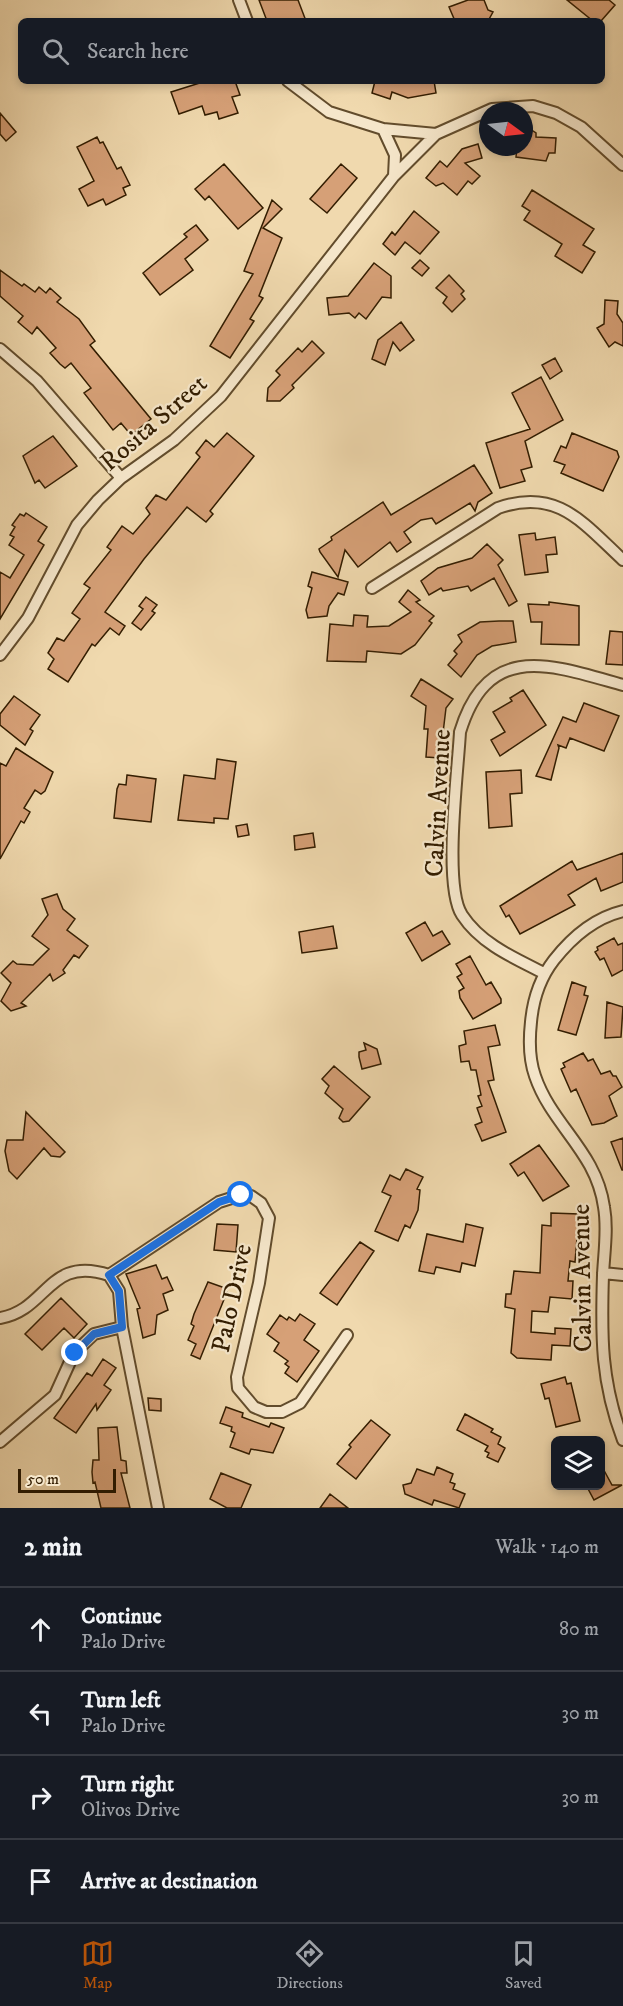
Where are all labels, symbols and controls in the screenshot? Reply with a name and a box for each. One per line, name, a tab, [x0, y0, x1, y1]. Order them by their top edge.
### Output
search box	[18, 18, 605, 84]
icon: search	[39, 35, 72, 68]
text: Search here	[87, 38, 189, 65]
north arrow	[479, 102, 533, 156]
street label: Rosita Street	[94, 368, 214, 479]
street label: Calvin Avenue	[418, 728, 459, 878]
route start	[227, 1181, 253, 1207]
street label: Calvin Avenue	[565, 1204, 600, 1352]
street label: Palo Drive	[205, 1241, 260, 1356]
route end	[61, 1339, 87, 1365]
map controls	[551, 1436, 605, 1490]
button: layers	[551, 1436, 605, 1490]
scale bar	[18, 1466, 116, 1494]
text: 50 m	[27, 1469, 59, 1489]
text: 2 min	[24, 1531, 82, 1564]
text: Walk · 140 m	[495, 1535, 599, 1560]
text: Continue	[81, 1603, 162, 1630]
icon: ahead	[24, 1613, 57, 1646]
text: 80 m	[559, 1617, 599, 1642]
text: Palo Drive	[81, 1630, 166, 1655]
text: Turn left	[81, 1687, 161, 1714]
icon: left	[24, 1697, 57, 1730]
text: 30 m	[561, 1701, 599, 1726]
text: Palo Drive	[81, 1714, 166, 1739]
text: Turn right	[81, 1771, 174, 1798]
icon: right	[24, 1781, 57, 1814]
text: 30 m	[561, 1785, 599, 1810]
text: Olivos Drive	[81, 1798, 180, 1823]
icon: arrive	[24, 1865, 57, 1898]
text: Arrive at destination	[81, 1868, 258, 1895]
tab: Map	[81, 1937, 114, 1993]
tab: Directions	[276, 1937, 343, 1993]
tab: Saved	[505, 1937, 542, 1993]

